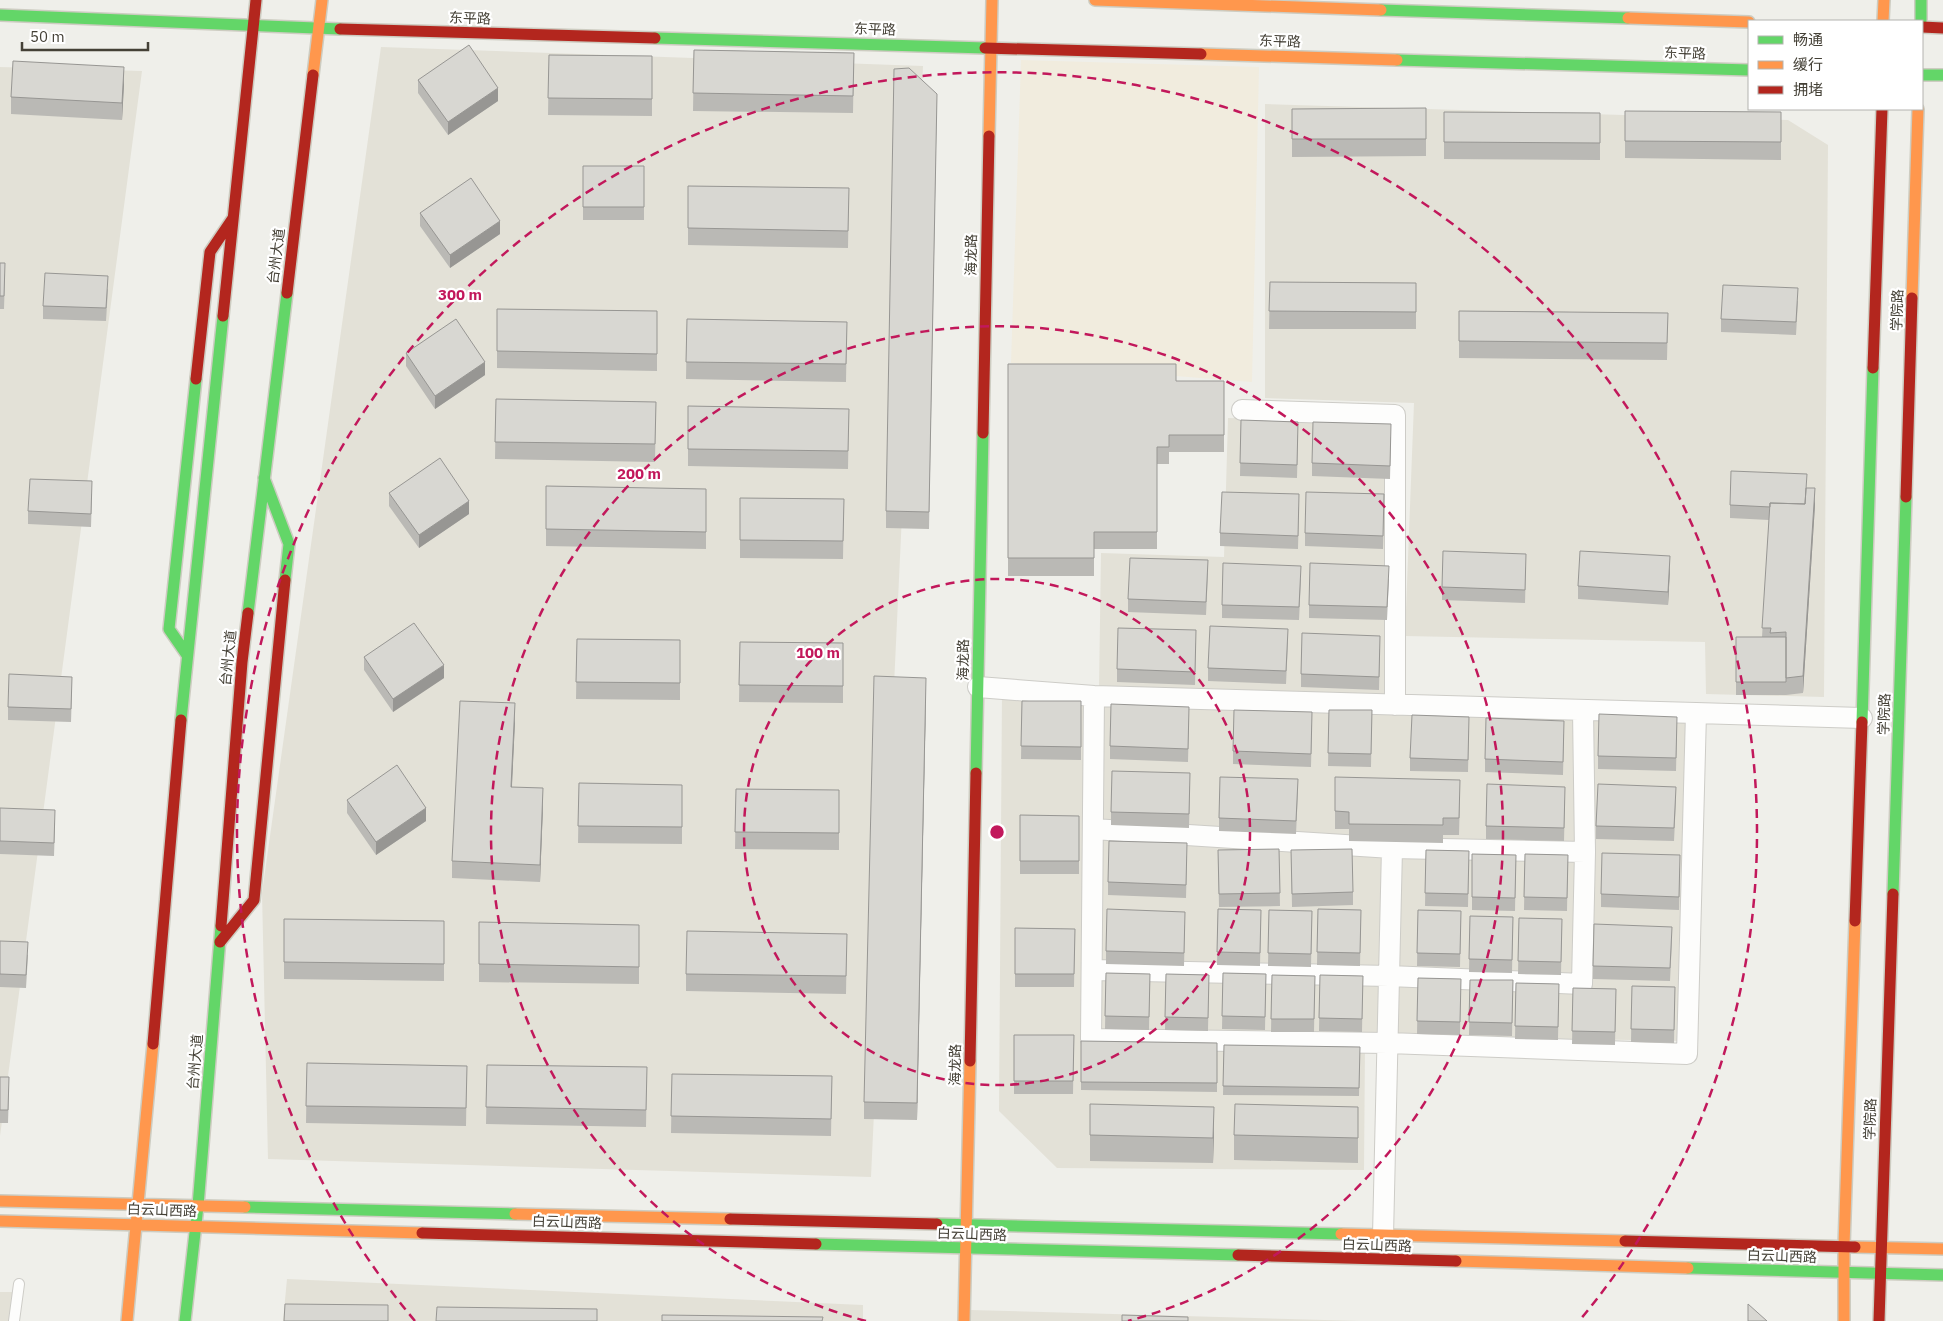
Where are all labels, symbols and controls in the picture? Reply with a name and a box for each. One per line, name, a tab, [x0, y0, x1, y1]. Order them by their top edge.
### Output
street label: 东平路	[449, 8, 491, 28]
street label: 东平路	[854, 19, 896, 39]
scale bar	[22, 20, 149, 52]
legend	[1748, 20, 1923, 110]
text: 50 m	[30, 27, 65, 46]
text: 畅通	[1793, 30, 1823, 49]
street label: 东平路	[1259, 31, 1301, 51]
street label: 东平路	[1664, 43, 1706, 63]
text: 缓行	[1793, 55, 1823, 74]
text: 拥堵	[1793, 80, 1823, 99]
street label: 台州大道	[264, 227, 288, 285]
street label: 海龙路	[962, 234, 980, 276]
text: 300 m	[438, 285, 482, 304]
street label: 学院路	[1887, 289, 1907, 331]
text: 200 m	[617, 464, 661, 483]
street label: 台州大道	[216, 629, 240, 687]
street label: 海龙路	[954, 639, 972, 681]
text: 100 m	[796, 643, 840, 662]
street label: 学院路	[1874, 693, 1894, 735]
centre of rings	[988, 823, 1006, 841]
street label: 台州大道	[184, 1033, 206, 1091]
street label: 海龙路	[946, 1044, 964, 1086]
street label: 学院路	[1860, 1098, 1880, 1140]
street label: 白云山西路	[127, 1200, 197, 1220]
street label: 白云山西路	[532, 1212, 602, 1232]
street label: 白云山西路	[937, 1224, 1007, 1244]
street label: 白云山西路	[1342, 1235, 1412, 1255]
street label: 白云山西路	[1747, 1246, 1817, 1266]

